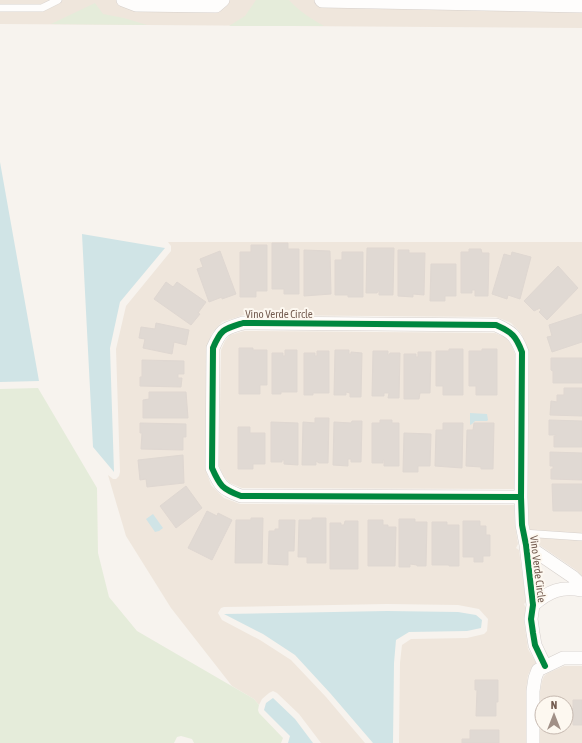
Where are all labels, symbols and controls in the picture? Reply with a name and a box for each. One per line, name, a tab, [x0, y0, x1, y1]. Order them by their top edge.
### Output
street label: Vino Verde Circle	[245, 308, 313, 320]
street label: Vino Verde Circle	[528, 535, 548, 603]
north arrow	[534, 695, 574, 735]
text: N	[551, 699, 557, 711]

